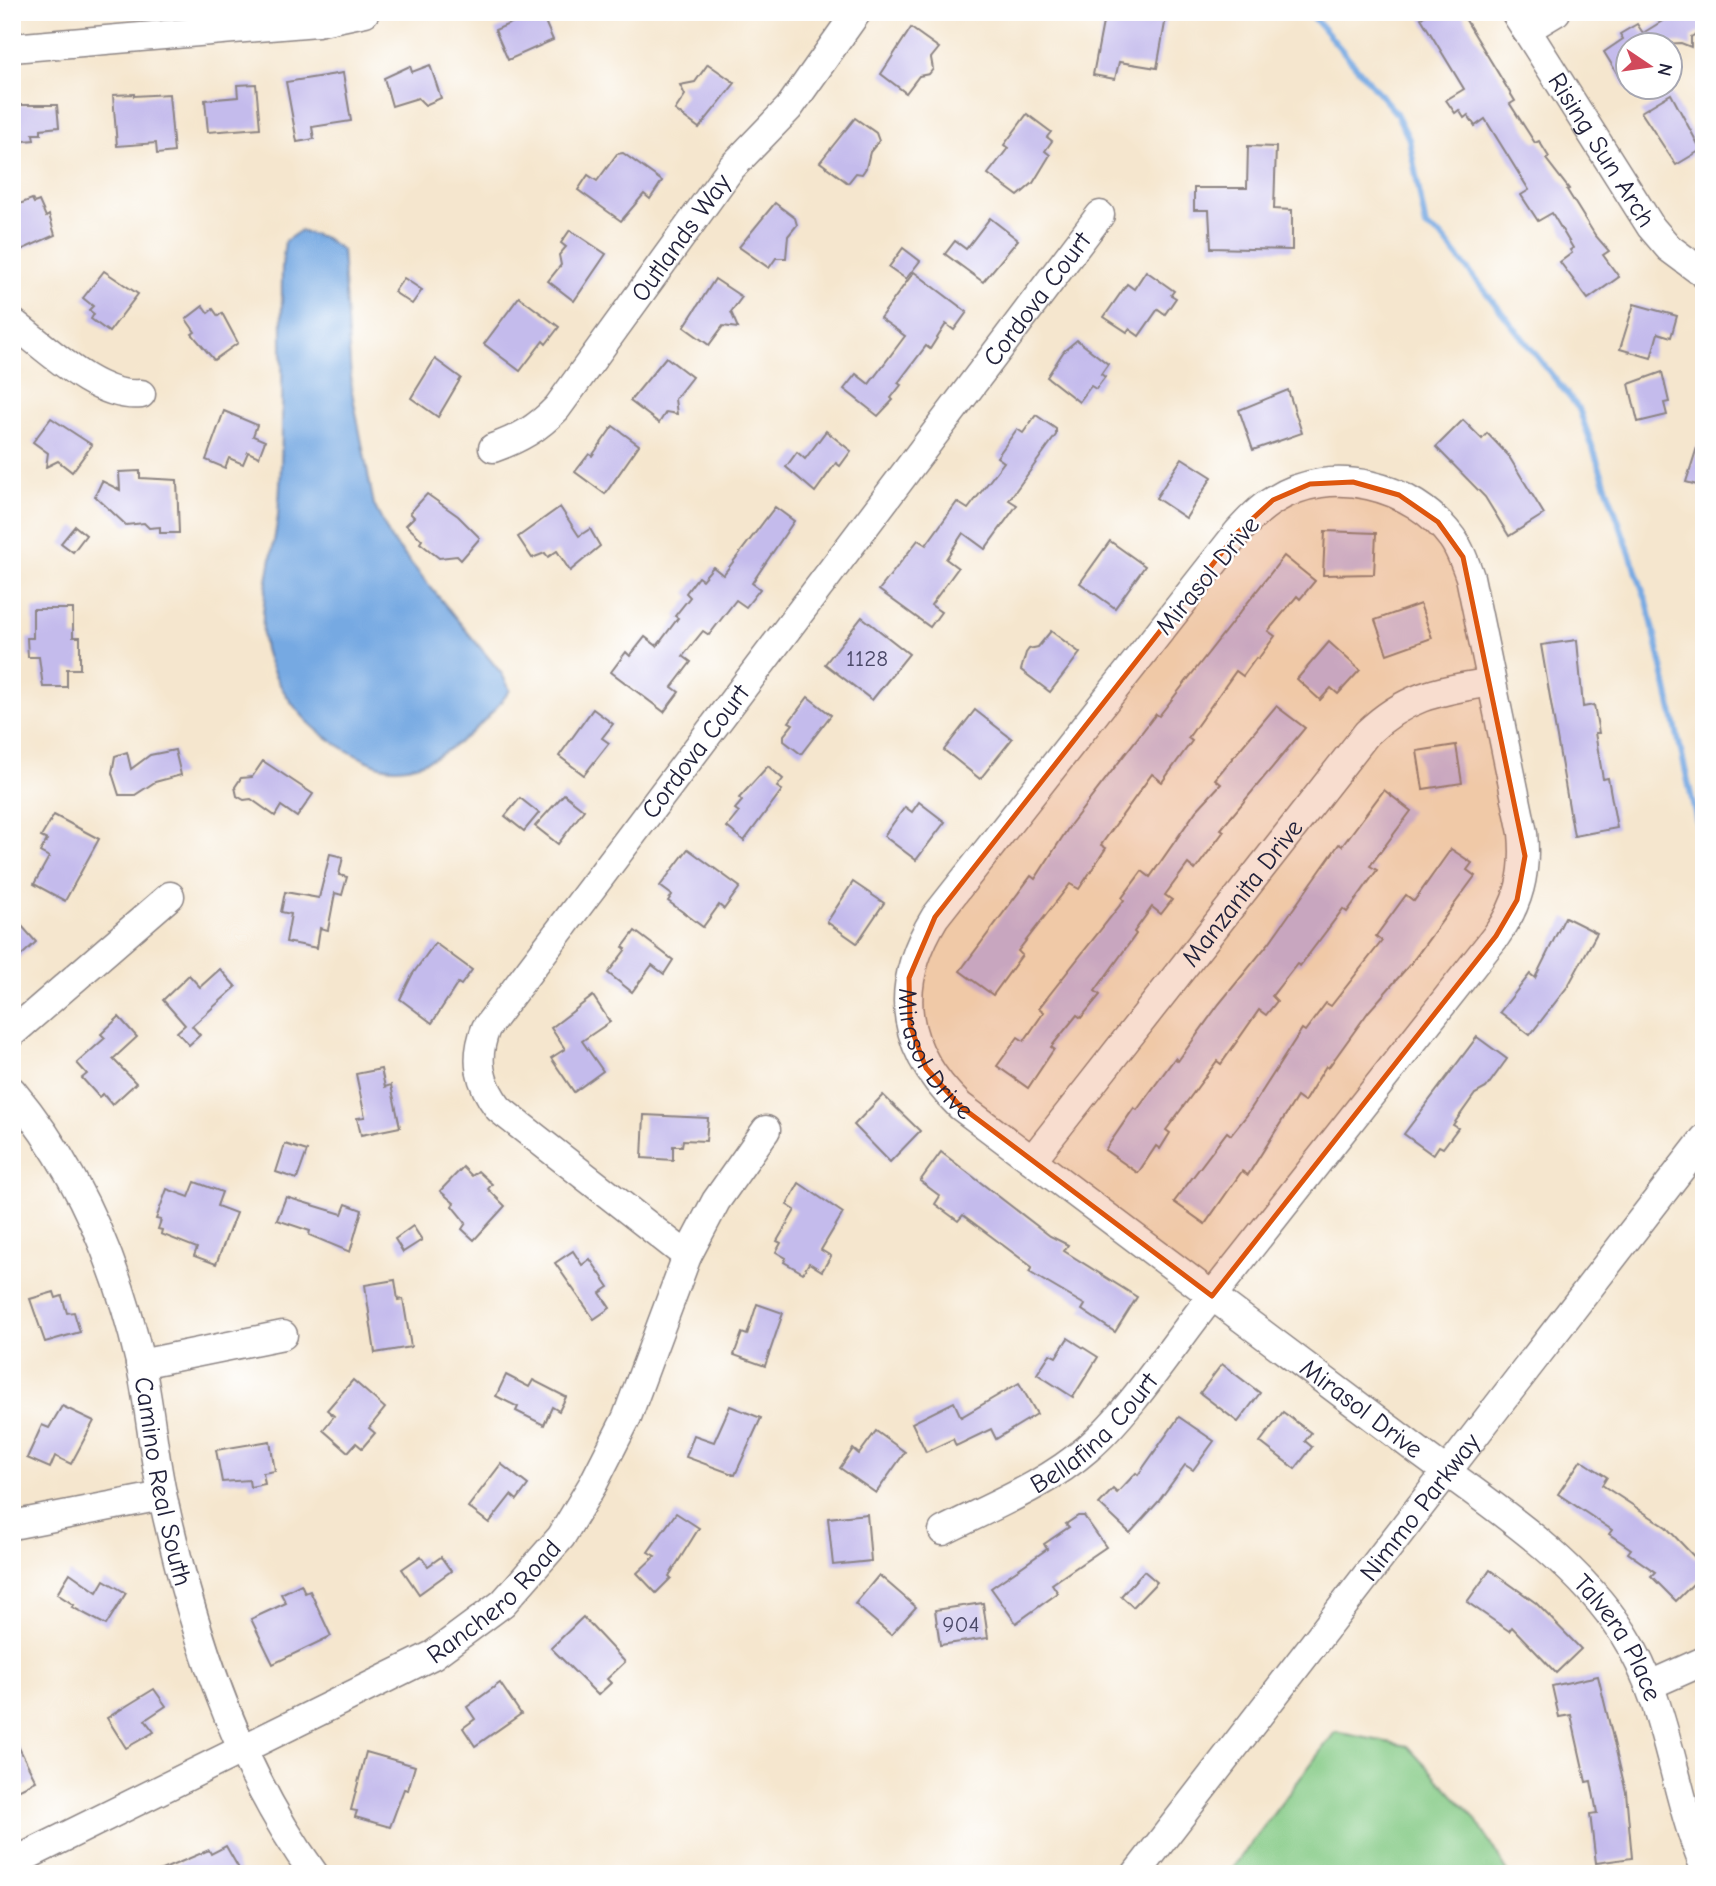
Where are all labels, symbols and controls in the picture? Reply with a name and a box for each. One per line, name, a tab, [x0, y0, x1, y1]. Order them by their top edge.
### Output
north arrow	[1614, 32, 1684, 102]
text: N	[1652, 61, 1677, 78]
street label: Rising Sun Arch	[1541, 68, 1661, 233]
street label: Outlands Way	[625, 168, 738, 308]
street label: Cordova Court	[977, 225, 1099, 372]
street label: Mirasol Drive	[1149, 510, 1266, 641]
house number: 1128	[846, 645, 888, 672]
street label: Cordova Court	[636, 678, 757, 825]
street label: Manzanita Drive	[1176, 814, 1310, 973]
street label: Mirasol Drive	[892, 988, 979, 1126]
street label: Mirasol Drive	[1294, 1353, 1428, 1465]
street label: Bellafina Court	[1025, 1366, 1166, 1500]
street label: Camino Real South	[127, 1374, 198, 1589]
street label: Nimmo Parkway	[1354, 1427, 1487, 1587]
street label: Ranchero Road	[421, 1534, 568, 1670]
street label: Talvera Place	[1567, 1568, 1668, 1705]
house number: 904	[942, 1611, 980, 1638]

